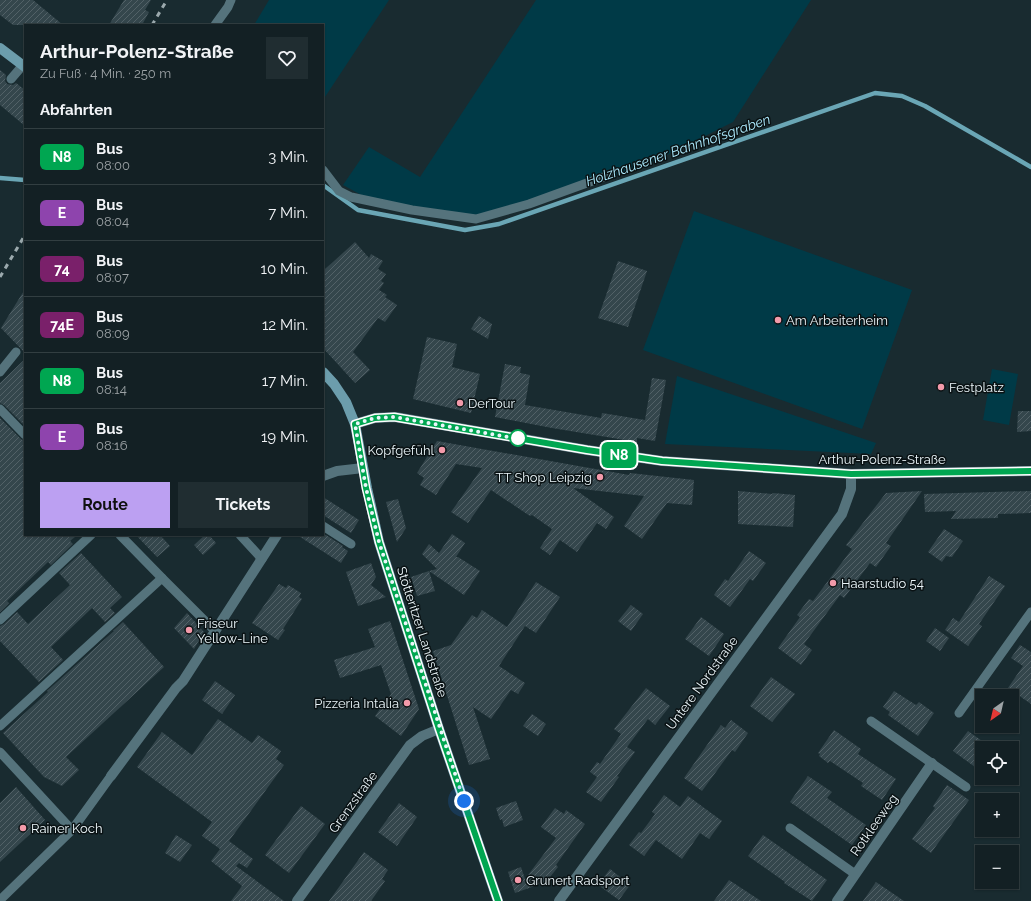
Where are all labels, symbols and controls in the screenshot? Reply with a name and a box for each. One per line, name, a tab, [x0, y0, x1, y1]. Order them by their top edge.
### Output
button: heart	[266, 37, 308, 79]
text: Arthur-Polenz-Straße	[40, 40, 234, 62]
text: Zu Fuß · 4 Min. · 250 m	[40, 66, 171, 81]
text: Abfahrten	[40, 101, 112, 119]
water label: Holzhausener Bahnhofsgraben	[584, 111, 773, 189]
text: Bus	[96, 140, 123, 158]
text: 3 Min.	[268, 148, 308, 166]
text: N8	[52, 149, 72, 165]
text: 08:00	[96, 158, 130, 173]
text: Bus	[96, 196, 123, 214]
text: 7 Min.	[268, 204, 308, 222]
text: E	[58, 205, 66, 221]
text: 08:04	[96, 214, 129, 229]
text: Bus	[96, 252, 123, 270]
text: 10 Min.	[261, 260, 308, 278]
text: 74	[54, 261, 70, 277]
text: 08:07	[96, 270, 129, 285]
text: Bus	[96, 308, 123, 326]
place label: Am Arbeiterheim	[786, 313, 888, 328]
marker: Am Arbeiterheim	[773, 315, 783, 325]
text: 12 Min.	[262, 316, 308, 334]
text: 74E	[50, 317, 74, 333]
text: 08:09	[96, 326, 130, 341]
text: Bus	[96, 364, 123, 382]
text: 17 Min.	[262, 372, 308, 390]
text: N8	[52, 373, 72, 389]
place label: Festplatz	[949, 380, 1004, 395]
text: 08:14	[96, 382, 127, 397]
marker: Festplatz	[936, 382, 946, 392]
place label: DerTour	[468, 396, 515, 411]
marker: DerTour	[455, 398, 465, 408]
text: Bus	[96, 420, 123, 438]
text: 19 Min.	[261, 428, 308, 446]
text: E	[58, 429, 66, 445]
unlabelled marker	[509, 429, 527, 447]
text: 08:16	[96, 438, 128, 453]
line badge: N8	[601, 442, 637, 468]
place label: Kopfgefühl	[368, 443, 434, 458]
marker: Kopfgefühl	[437, 445, 447, 455]
text: N8	[609, 447, 629, 463]
street label: Arthur-Polenz-Straße	[818, 452, 946, 467]
place label: TT Shop Leipzig	[496, 470, 592, 485]
marker: TT Shop Leipzig	[595, 472, 605, 482]
button: Route	[40, 482, 170, 528]
button: Tickets	[178, 482, 308, 528]
street label: Stötteritzer Landstraße	[394, 565, 450, 700]
place label: Haarstudio 54	[841, 576, 924, 591]
marker: Haarstudio 54	[828, 578, 838, 588]
place label: Friseur Yellow-Line	[197, 616, 268, 646]
marker: Friseur Yellow-Line	[184, 625, 194, 635]
street label: Untere Nordstraße	[663, 633, 741, 733]
north arrow	[975, 689, 1019, 733]
map controls	[975, 689, 1019, 889]
place label: Pizzeria Intalia	[314, 696, 399, 711]
marker: Pizzeria Intalia	[402, 698, 412, 708]
button: locate	[975, 741, 1019, 785]
street label: Grenzstraße	[326, 768, 381, 836]
your location	[454, 791, 474, 811]
street label: Rotkleeweg	[847, 791, 901, 859]
button: +	[975, 793, 1019, 837]
place label: Rainer Koch	[31, 821, 103, 836]
marker: Rainer Koch	[18, 823, 28, 833]
button: −	[975, 845, 1019, 889]
place label: Grunert Radsport	[526, 873, 630, 888]
marker: Grunert Radsport	[513, 875, 523, 885]

